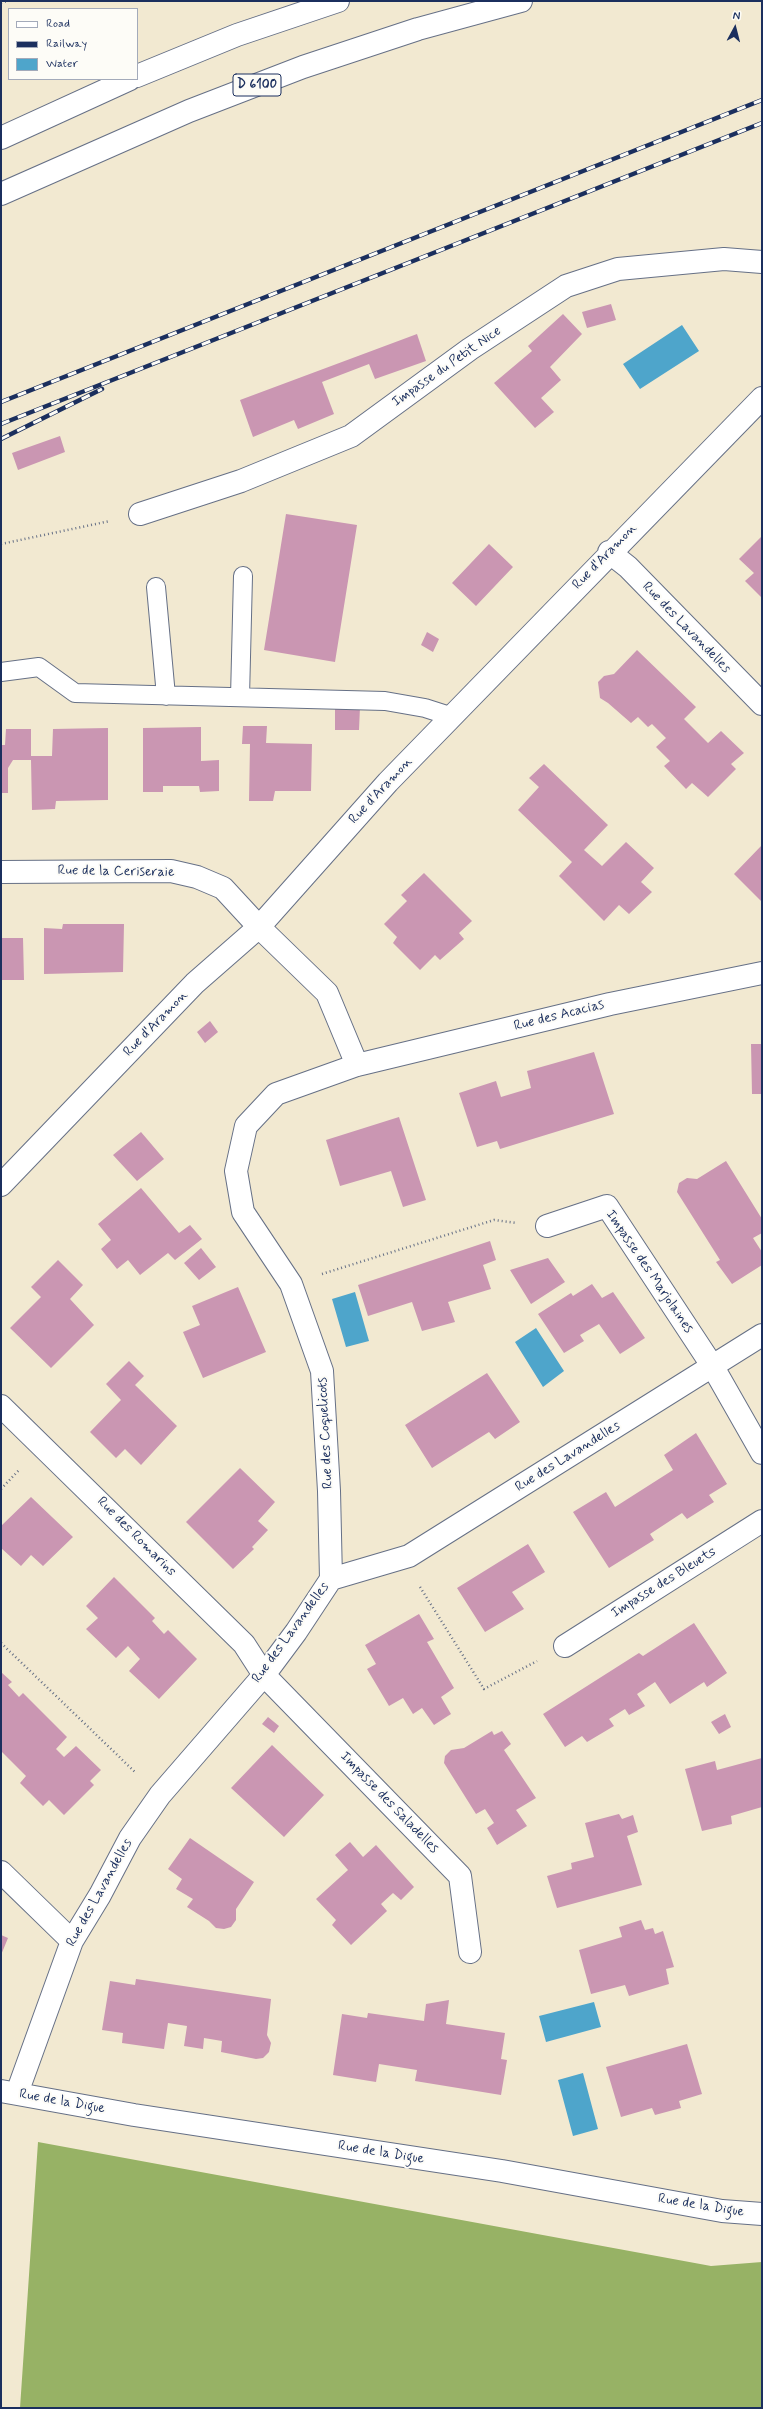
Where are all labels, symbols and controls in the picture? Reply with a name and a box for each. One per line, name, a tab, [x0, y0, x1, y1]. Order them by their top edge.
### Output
legend	[8, 8, 138, 80]
north arrow	[715, 8, 755, 48]
text: N	[732, 9, 741, 23]
text: Road	[46, 16, 70, 32]
text: Railway	[46, 36, 87, 52]
text: Water	[46, 56, 78, 72]
road number: D 6100	[233, 74, 281, 96]
street label: Impasse du Petit Nice	[389, 323, 505, 411]
street label: Rue d'Aramon	[569, 520, 641, 594]
street label: Rue des Lavandelles	[638, 579, 734, 677]
street label: Rue d'Aramon	[346, 754, 416, 828]
street label: Rue de la Ceriseraie	[57, 863, 175, 881]
street label: Rue d'Aramon	[120, 987, 192, 1061]
street label: Rue des Acacias	[512, 997, 606, 1035]
street label: Impasse des Marjolaines	[602, 1207, 696, 1337]
street label: Rue des Coquelicots	[315, 1377, 337, 1489]
street label: Rue des Lavandelles	[512, 1418, 624, 1496]
street label: Rue des Romarins	[93, 1494, 179, 1580]
street label: Impasse des Bleuets	[608, 1544, 720, 1622]
street label: Rue des Lavandelles	[249, 1579, 333, 1687]
street label: Impasse des Saladelles	[336, 1749, 442, 1857]
street label: Rue des Lavandelles	[63, 1836, 137, 1950]
street label: Rue de la Digue	[18, 2086, 106, 2118]
street label: Rue de la Digue	[337, 2138, 425, 2168]
street label: Rue de la Digue	[657, 2191, 745, 2221]

